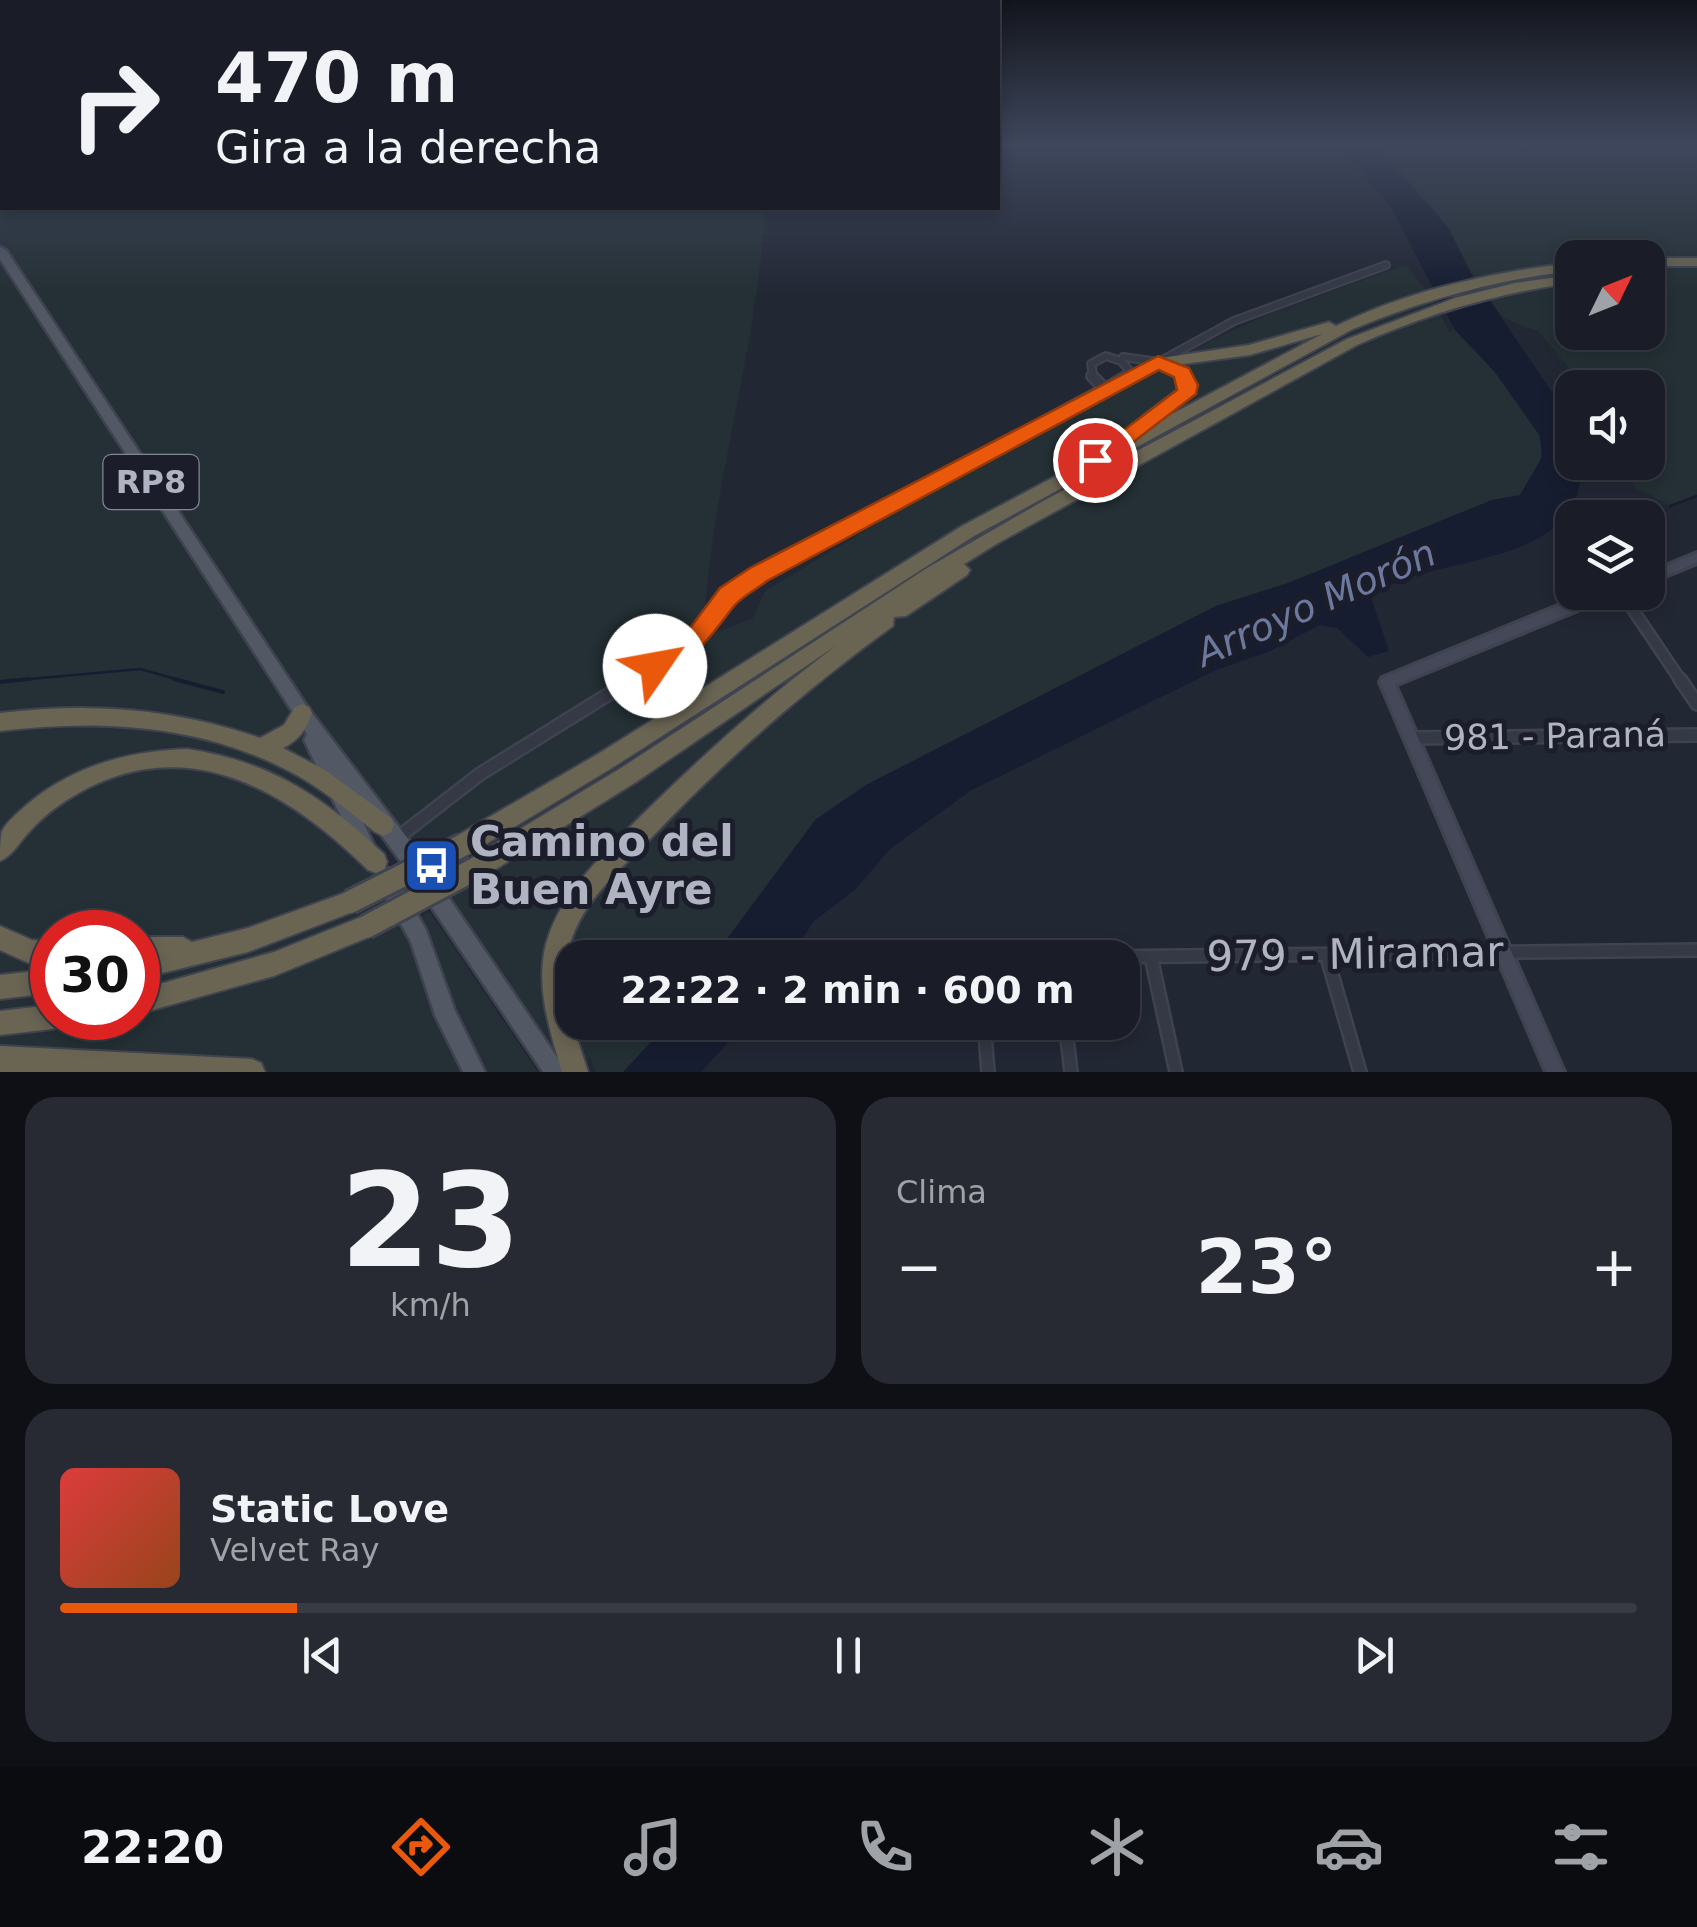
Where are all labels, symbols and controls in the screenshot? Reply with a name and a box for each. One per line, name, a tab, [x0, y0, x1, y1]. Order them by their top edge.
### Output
text: 470 m	[215, 37, 458, 119]
icon: right	[50, 40, 180, 170]
text: Gira a la derecha	[215, 121, 601, 174]
north arrow	[1555, 240, 1665, 350]
map controls	[1555, 240, 1665, 610]
button: sound	[1555, 370, 1665, 480]
pin	[1053, 418, 1138, 503]
icon: arrive	[1068, 433, 1123, 488]
road number: RP8	[104, 455, 198, 509]
button: layers	[1555, 500, 1665, 610]
water label: Arroyo Morón	[1187, 531, 1442, 677]
position arrow	[603, 614, 707, 718]
street label: 981 - Paraná	[1444, 714, 1666, 758]
place label: Camino del Buen Ayre	[470, 817, 734, 914]
bus stop icon: Camino del Buen Ayre	[401, 835, 461, 895]
speed limit sign: 30	[30, 910, 160, 1040]
street label: 979 - Miramar	[1206, 927, 1505, 981]
text: 22:22 · 2 min · 600 m	[620, 968, 1075, 1012]
text: 23	[340, 1145, 521, 1297]
text: Clima	[896, 1173, 987, 1211]
text: 23°	[1196, 1223, 1337, 1311]
text: −	[896, 1235, 942, 1299]
text: +	[1591, 1235, 1637, 1299]
text: km/h	[390, 1286, 471, 1324]
text: Static Love	[210, 1487, 449, 1531]
text: Velvet Ray	[210, 1531, 379, 1569]
icon: previous	[295, 1628, 350, 1683]
icon: pause	[821, 1628, 876, 1683]
icon: next	[1347, 1628, 1402, 1683]
icon: directions	[386, 1812, 456, 1882]
icon: music	[618, 1812, 688, 1882]
icon: phone	[850, 1812, 920, 1882]
icon: climate	[1082, 1812, 1152, 1882]
icon: car	[1314, 1812, 1384, 1882]
icon: filters	[1546, 1812, 1616, 1882]
text: 22:20	[81, 1821, 224, 1874]

